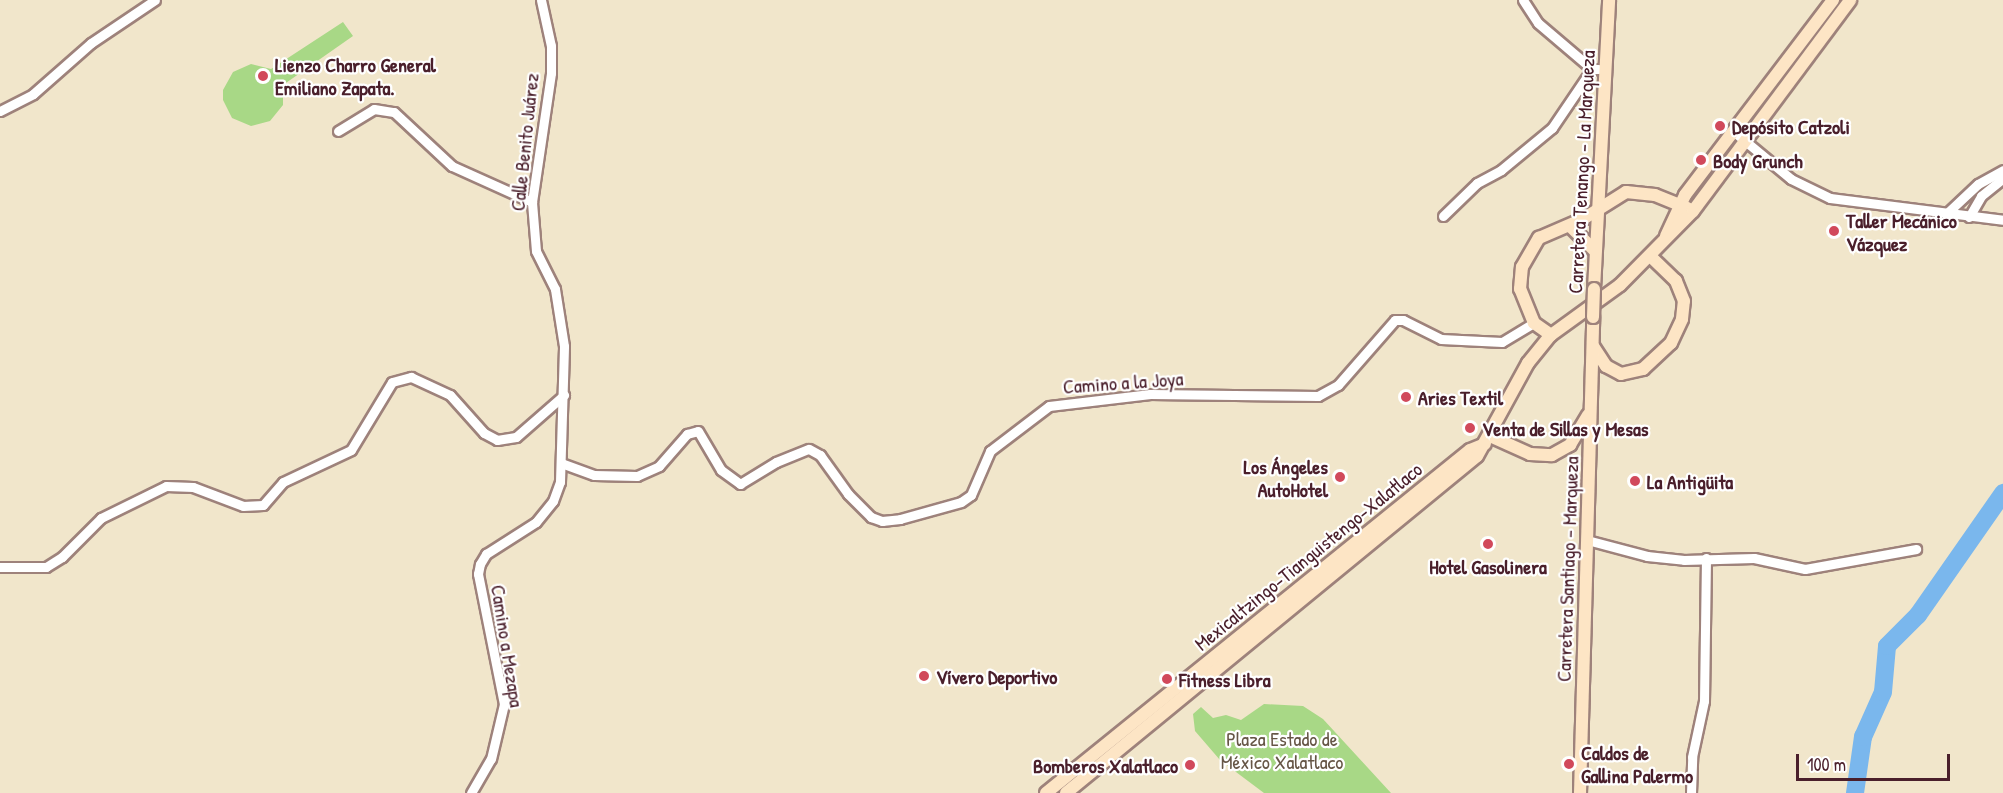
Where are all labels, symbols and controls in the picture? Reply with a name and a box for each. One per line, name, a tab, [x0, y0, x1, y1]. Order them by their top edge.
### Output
street label: Carretera Tenango - La Marqueza	[1563, 50, 1599, 294]
place label: Lienzo Charro General Emiliano Zapata.	[275, 52, 436, 99]
marker: Lienzo Charro General Emiliano Zapata.	[256, 69, 270, 83]
street label: Calle Benito Juárez	[505, 72, 543, 212]
place label: Depósito Catzoli	[1732, 114, 1850, 138]
marker: Depósito Catzoli	[1713, 119, 1727, 133]
place label: Body Grunch	[1713, 148, 1803, 172]
marker: Body Grunch	[1694, 153, 1708, 167]
place label: Taller Mecánico Vázquez	[1846, 208, 1957, 255]
marker: Taller Mecánico Vázquez	[1827, 224, 1841, 238]
street label: Camino a la Joya	[1062, 366, 1184, 398]
place label: Aries Textil	[1418, 385, 1503, 409]
marker: Aries Textil	[1399, 390, 1413, 404]
place label: Venta de Sillas y Mesas	[1482, 416, 1648, 440]
marker: Venta de Sillas y Mesas	[1463, 421, 1477, 435]
place label: Los Ángeles AutoHotel	[1244, 454, 1328, 501]
street label: Carretera Santiago - Marqueza	[1551, 456, 1583, 682]
street label: Mexicaltzingo-Tianguistengo-Xalatlaco	[1189, 457, 1427, 655]
place label: La Antigüita	[1647, 469, 1733, 493]
marker: Los Ángeles AutoHotel	[1333, 470, 1347, 484]
marker: La Antigüita	[1628, 474, 1642, 488]
marker: Hotel Gasolinera	[1481, 537, 1495, 551]
place label: Hotel Gasolinera	[1429, 554, 1547, 578]
street label: Camino a Mezapa	[486, 583, 530, 709]
place label: Vívero Deportivo	[936, 664, 1057, 688]
place label: Fitness Libra	[1179, 667, 1271, 691]
marker: Vívero Deportivo	[917, 669, 931, 683]
marker: Fitness Libra	[1160, 672, 1174, 686]
park label: Plaza Estado de México Xalatlaco	[1221, 726, 1343, 773]
place label: Caldos de Gallina Palermo	[1581, 740, 1693, 787]
scale bar	[1799, 742, 1954, 780]
text: 100 m	[1807, 752, 1846, 777]
place label: Bomberos Xalatlaco	[1033, 753, 1178, 777]
marker: Caldos de Gallina Palermo	[1562, 757, 1576, 771]
marker: Bomberos Xalatlaco	[1183, 758, 1197, 772]

